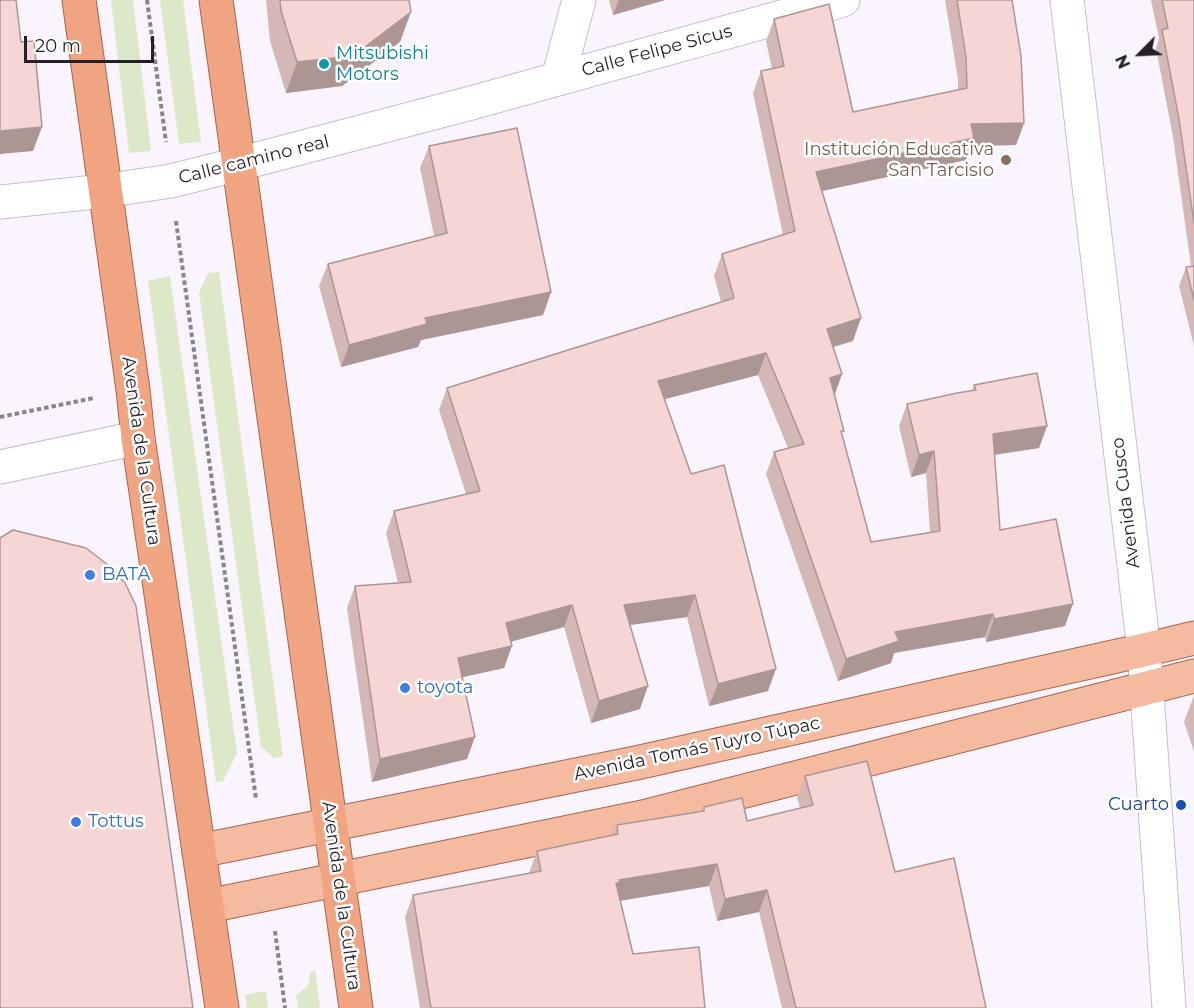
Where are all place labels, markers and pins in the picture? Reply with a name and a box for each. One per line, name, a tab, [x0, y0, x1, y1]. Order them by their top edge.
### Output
place label: Mitsubishi Motors	[336, 43, 429, 86]
marker: Mitsubishi Motors	[317, 57, 331, 71]
place label: Institución Educativa San Tarcisio	[804, 139, 994, 182]
marker: Institución Educativa San Tarcisio	[999, 153, 1013, 167]
place label: BATA	[102, 564, 150, 586]
marker: BATA	[83, 568, 97, 582]
place label: toyota	[417, 677, 473, 699]
marker: toyota	[398, 681, 412, 695]
place label: Cuarto	[1108, 794, 1169, 816]
marker: Cuarto	[1174, 798, 1188, 812]
place label: Tottus	[88, 811, 144, 833]
marker: Tottus	[69, 815, 83, 829]

